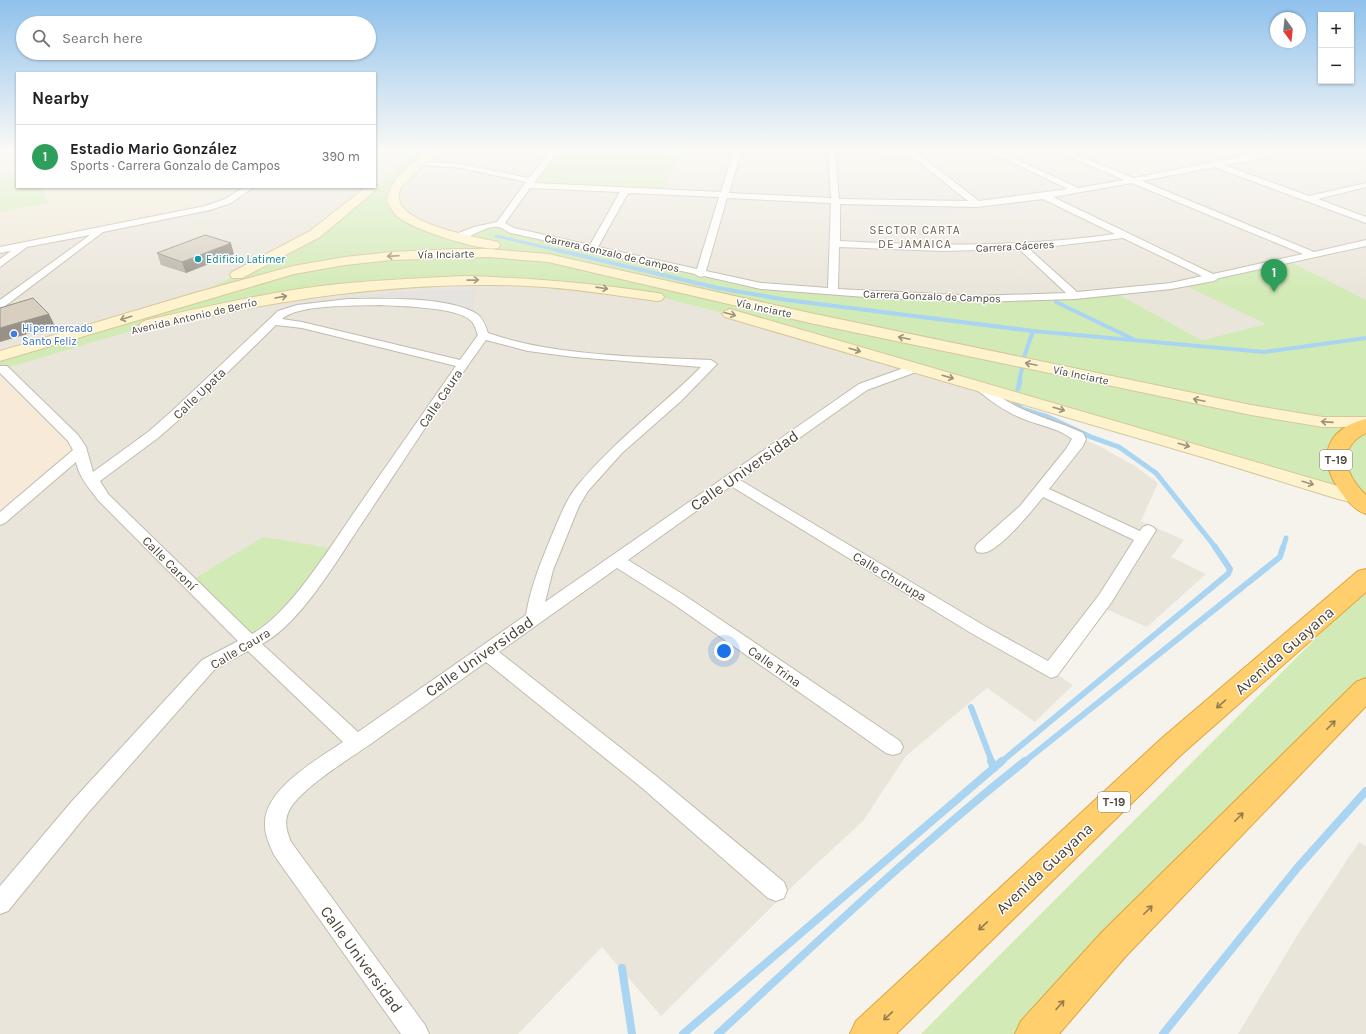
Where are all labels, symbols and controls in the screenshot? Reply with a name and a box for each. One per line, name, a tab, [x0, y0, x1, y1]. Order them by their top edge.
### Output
north arrow	[1270, 12, 1306, 48]
map controls	[1318, 12, 1354, 84]
button: +	[1318, 12, 1354, 48]
search box	[16, 16, 376, 60]
icon: search	[30, 27, 52, 49]
text: Search here	[62, 29, 143, 47]
button: −	[1318, 48, 1354, 84]
text: Nearby	[32, 88, 89, 108]
text: Estadio Mario González	[70, 140, 237, 158]
text: 1	[43, 149, 47, 164]
text: 390 m	[322, 149, 360, 164]
text: Sports · Carrera Gonzalo de Campos	[70, 158, 280, 173]
district label: SECTOR CARTA DE JAMAICA	[869, 223, 961, 251]
street label: Carrera Gonzalo de Campos	[543, 232, 681, 275]
street label: Carrera Cáceres	[975, 238, 1055, 255]
street label: Vía Inciarte	[418, 248, 475, 261]
one-way arrow	[387, 252, 400, 259]
place label: Edificio Latimer	[206, 253, 285, 266]
marker: Edificio Latimer	[193, 254, 203, 264]
pin: 1	[1261, 259, 1287, 292]
one-way arrow	[466, 276, 479, 284]
one-way arrow	[596, 284, 609, 292]
street label: Carrera Gonzalo de Campos	[863, 288, 1001, 305]
one-way arrow	[274, 292, 287, 300]
street label: Avenida Antonio de Berrío	[130, 296, 258, 337]
street label: Vía Inciarte	[735, 296, 793, 321]
one-way arrow	[723, 311, 736, 319]
one-way arrow	[119, 315, 132, 322]
place label: Hipermercado Santo Feliz	[22, 322, 93, 348]
marker: Hipermercado Santo Feliz	[9, 329, 19, 339]
one-way arrow	[897, 333, 910, 341]
one-way arrow	[848, 347, 861, 354]
one-way arrow	[1025, 360, 1038, 368]
street label: Vía Inciarte	[1052, 363, 1110, 388]
street label: Calle Upata	[170, 365, 229, 422]
street label: Calle Caura	[415, 366, 465, 430]
one-way arrow	[942, 374, 955, 381]
one-way arrow	[1193, 395, 1206, 403]
one-way arrow	[1052, 406, 1065, 413]
one-way arrow	[1321, 419, 1334, 426]
street label: Calle Universidad	[687, 426, 802, 515]
one-way arrow	[1177, 442, 1190, 449]
road number: T-19	[1320, 450, 1352, 470]
one-way arrow	[1302, 479, 1314, 487]
street label: Calle Caroní	[139, 533, 200, 594]
street label: Calle Churupa	[850, 549, 929, 604]
street label: Avenida Guayana	[1231, 602, 1338, 699]
street label: Calle Universidad	[422, 612, 537, 701]
street label: Calle Caura	[208, 625, 273, 672]
your location	[714, 641, 734, 661]
street label: Calle Trina	[745, 643, 804, 690]
one-way arrow	[1216, 699, 1226, 708]
one-way arrow	[1326, 720, 1335, 730]
road number: T-19	[1098, 792, 1130, 812]
one-way arrow	[1234, 812, 1244, 822]
street label: Avenida Guayana	[992, 819, 1097, 918]
street label: Calle Universidad	[316, 902, 407, 1016]
one-way arrow	[1143, 905, 1153, 915]
one-way arrow	[978, 921, 988, 930]
one-way arrow	[1055, 1000, 1064, 1010]
one-way arrow	[883, 1011, 893, 1020]

